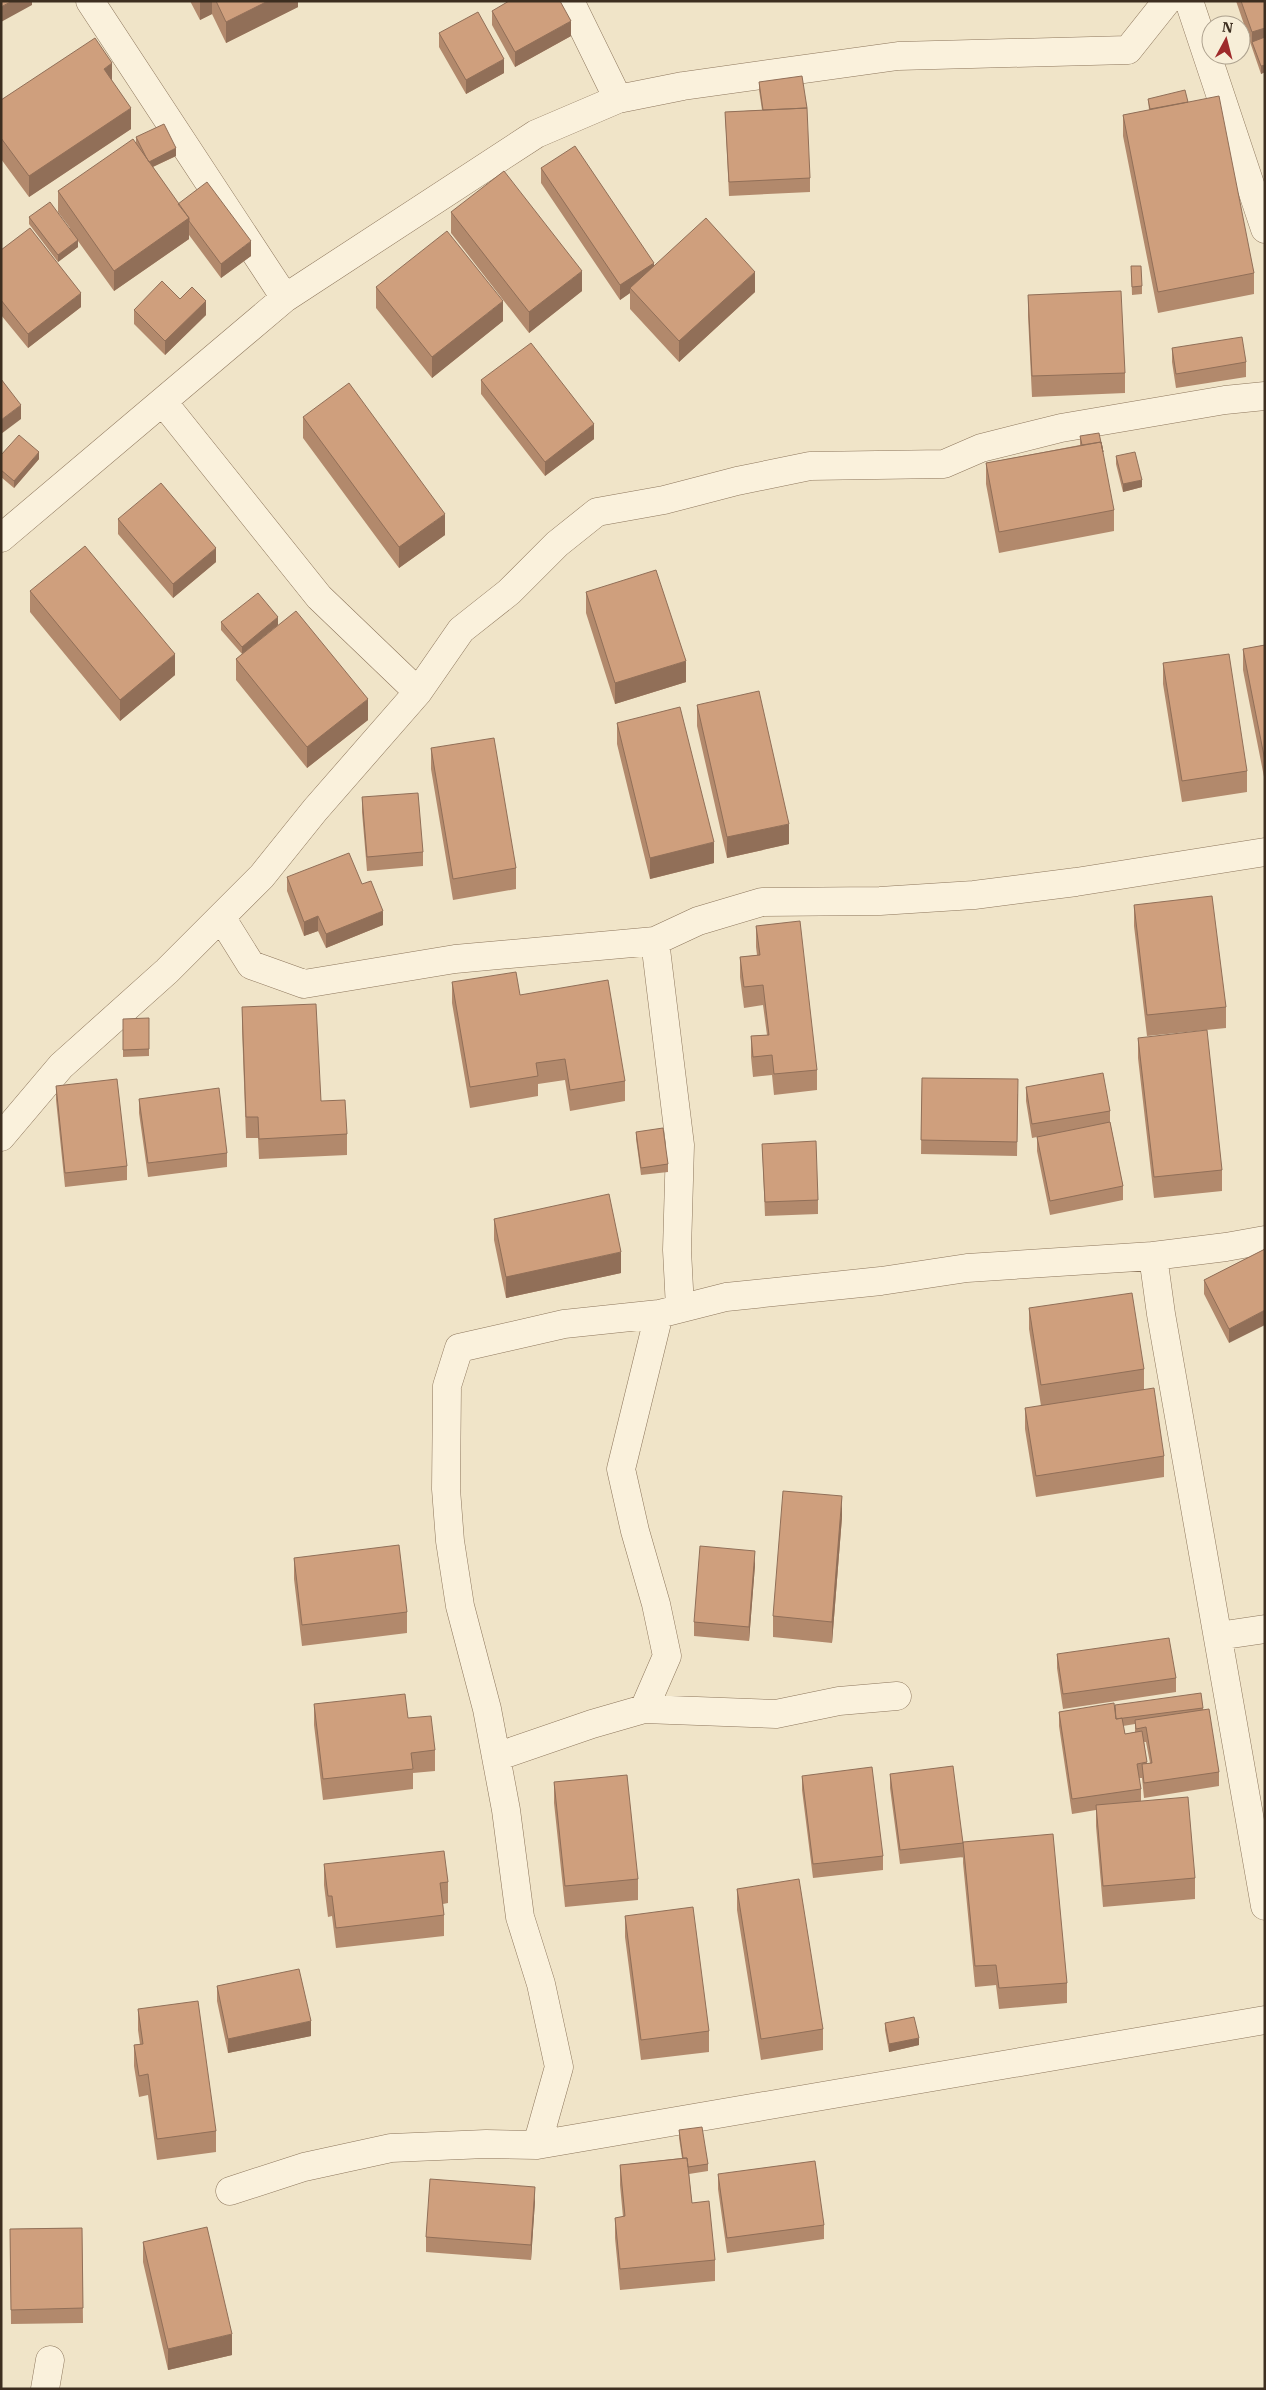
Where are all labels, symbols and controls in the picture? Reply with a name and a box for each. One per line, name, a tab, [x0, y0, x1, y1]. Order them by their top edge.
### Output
north arrow	[1201, 15, 1251, 65]
text: N	[1221, 17, 1234, 37]

